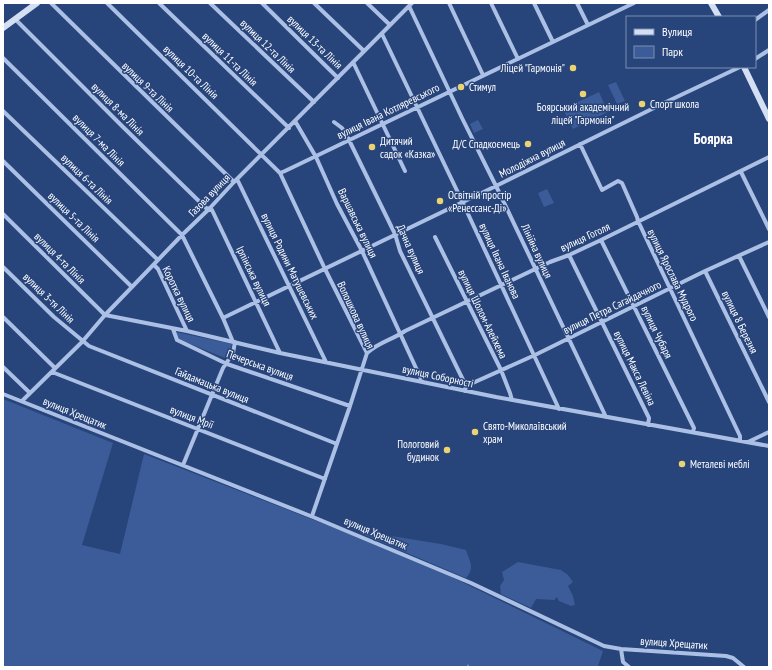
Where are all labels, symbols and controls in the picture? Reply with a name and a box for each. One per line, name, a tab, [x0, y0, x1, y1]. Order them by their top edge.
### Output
street label: вулиця 13-та Лінія	[284, 12, 346, 72]
street label: вулиця 12-та Лінія	[237, 16, 299, 76]
legend	[626, 16, 756, 68]
text: Вулиця	[662, 24, 692, 39]
street label: вулиця 11-та Лінія	[199, 29, 261, 89]
street label: вулиця 10-та Лінія	[160, 42, 222, 102]
text: Парк	[662, 44, 683, 59]
street label: вулиця 9-та Лінія	[119, 59, 177, 115]
place label: Ліцей "Гармонія"	[500, 61, 565, 75]
marker: Ліцей "Гармонія"	[568, 63, 578, 73]
street label: вулиця 8-ма Лінія	[89, 80, 147, 138]
street label: вулиця Івана Котляревського	[334, 80, 442, 142]
place label: Стимул	[469, 80, 496, 94]
marker: Стимул	[456, 82, 466, 92]
marker: Боярський академічний ліцей "Гармонія"	[578, 89, 588, 99]
place label: Спорт школа	[650, 97, 699, 111]
marker: Спорт школа	[637, 99, 647, 109]
place label: Боярський академічний ліцей "Гармонія"	[537, 100, 629, 127]
street label: вулиця 7-ма Лінія	[70, 111, 128, 169]
district label: Боярка	[693, 129, 733, 148]
place label: Дитячий садок «Казка»	[380, 134, 435, 161]
street label: Молодіжна вулиця	[497, 135, 567, 181]
place label: Д/С Спадкоємець	[452, 137, 520, 151]
marker: Д/С Спадкоємець	[523, 139, 533, 149]
marker: Дитячий садок «Казка»	[367, 142, 377, 152]
street label: вулиця 6-та Лінія	[58, 151, 116, 207]
street label: Газова вулиця	[185, 171, 233, 219]
street label: Варшавська вулиця	[335, 186, 381, 260]
place label: Освітній простір «Ренессанс-Ді»	[448, 188, 512, 215]
street label: вулиця 5-та Лінія	[45, 189, 103, 245]
marker: Освітній простір «Ренессанс-Ді»	[435, 196, 445, 206]
street label: вулиця Родини Матушевських	[258, 211, 322, 322]
street label: вулиця Гоголя	[558, 219, 612, 255]
street label: вулиця Івана Іванова	[476, 221, 524, 301]
street label: Лінійна вулиця	[518, 221, 556, 280]
street label: Дачна вулиця	[394, 222, 428, 276]
street label: вулиця Ярослава Мудрого	[645, 227, 702, 324]
street label: вулиця 4-та Лінія	[31, 229, 89, 287]
street label: Ірпінська вулиця	[233, 244, 275, 308]
street label: Коротка вулиця	[159, 264, 199, 324]
street label: вулиця Шолом-Алейхема	[455, 267, 511, 361]
street label: вулиця 3-тя Лінія	[20, 270, 78, 326]
street label: вулиця Петра Сагайдачного	[561, 277, 664, 337]
street label: Волошкова вулиця	[334, 279, 378, 351]
street label: вулиця 8 Березня	[719, 288, 761, 356]
street label: вулиця Чубаря	[638, 303, 676, 361]
street label: вулиця Макса Левіна	[611, 328, 659, 408]
street label: Печерська вулиця	[225, 346, 295, 384]
street label: вулиця Соборності	[401, 362, 475, 390]
street label: Гайдамацька вулиця	[173, 364, 251, 406]
street label: вулиця Хрещатик	[41, 394, 110, 432]
street label: вулиця Мрії	[168, 402, 216, 432]
place label: Свято-Миколаївський храм	[483, 419, 567, 446]
marker: Свято-Миколаївський храм	[470, 427, 480, 437]
place label: Пологовий будинок	[397, 437, 440, 464]
marker: Пологовий будинок	[442, 445, 452, 455]
place label: Металеві меблі	[690, 457, 750, 471]
marker: Металеві меблі	[677, 459, 687, 469]
street label: вулиця Хрещатик	[342, 513, 410, 553]
street label: вулиця Хрещатик	[640, 634, 709, 652]

